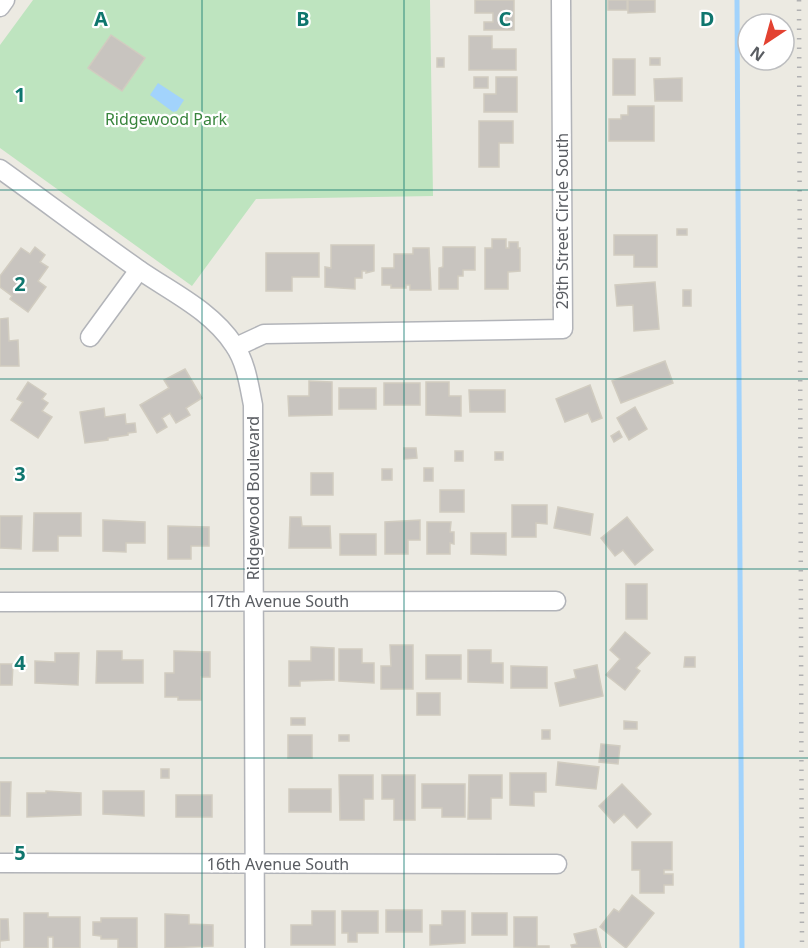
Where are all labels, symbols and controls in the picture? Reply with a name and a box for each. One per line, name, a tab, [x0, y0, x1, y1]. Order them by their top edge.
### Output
text: A	[94, 5, 108, 32]
text: B	[296, 5, 310, 32]
text: C	[499, 5, 512, 32]
text: D	[700, 5, 714, 32]
north arrow	[736, 12, 796, 72]
text: N	[745, 41, 769, 67]
text: 1	[14, 81, 26, 108]
park label: Ridgewood Park	[105, 108, 228, 130]
street label: 29th Street Circle South	[551, 133, 573, 309]
text: 2	[14, 270, 26, 297]
street label: Ridgewood Boulevard	[242, 416, 264, 580]
text: 3	[14, 460, 26, 487]
street label: 17th Avenue South	[207, 590, 349, 612]
text: 4	[14, 649, 26, 676]
text: 5	[14, 839, 26, 866]
street label: 16th Avenue South	[207, 853, 349, 875]

